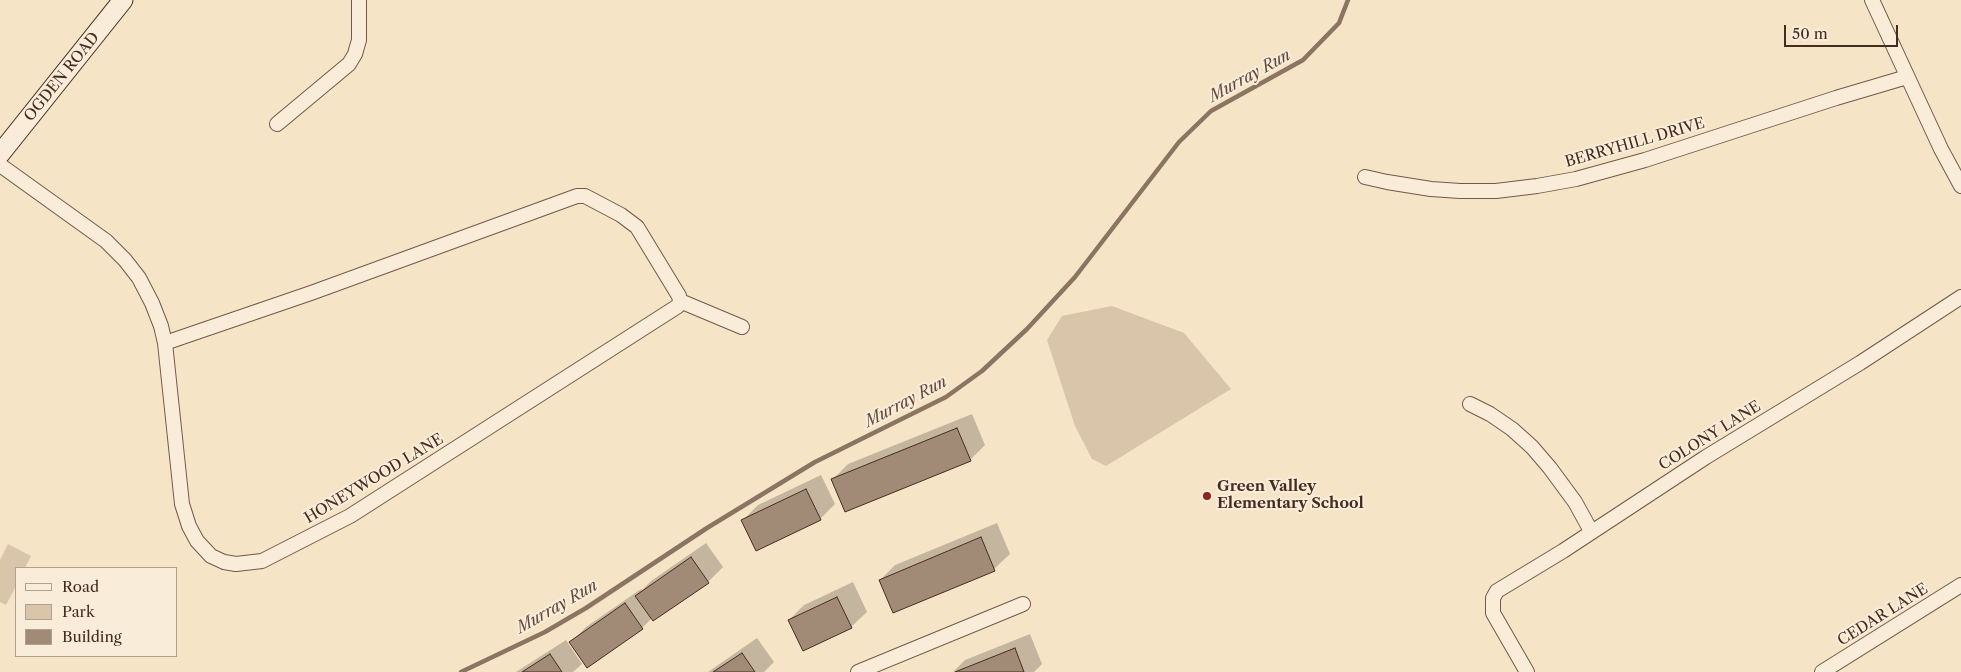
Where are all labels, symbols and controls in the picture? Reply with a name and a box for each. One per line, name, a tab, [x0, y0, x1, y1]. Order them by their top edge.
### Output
scale bar	[1786, 15, 1900, 47]
text: 50 m	[1792, 24, 1828, 43]
street label: OGDEN ROAD	[21, 29, 103, 125]
water label: Murray Run	[1206, 46, 1294, 106]
street label: BERRYHILL DRIVE	[1563, 114, 1707, 172]
water label: Murray Run	[862, 372, 950, 432]
street label: COLONY LANE	[1656, 397, 1764, 475]
street label: HONEYWOOD LANE	[301, 430, 447, 528]
place label: Green Valley Elementary School	[1217, 478, 1364, 513]
marker: Green Valley Elementary School	[1201, 490, 1213, 502]
legend	[15, 567, 178, 657]
water label: Murray Run	[513, 576, 601, 638]
text: Road	[62, 577, 99, 596]
street label: CEDAR LANE	[1834, 580, 1932, 650]
text: Park	[62, 602, 95, 621]
text: Building	[62, 627, 122, 646]

